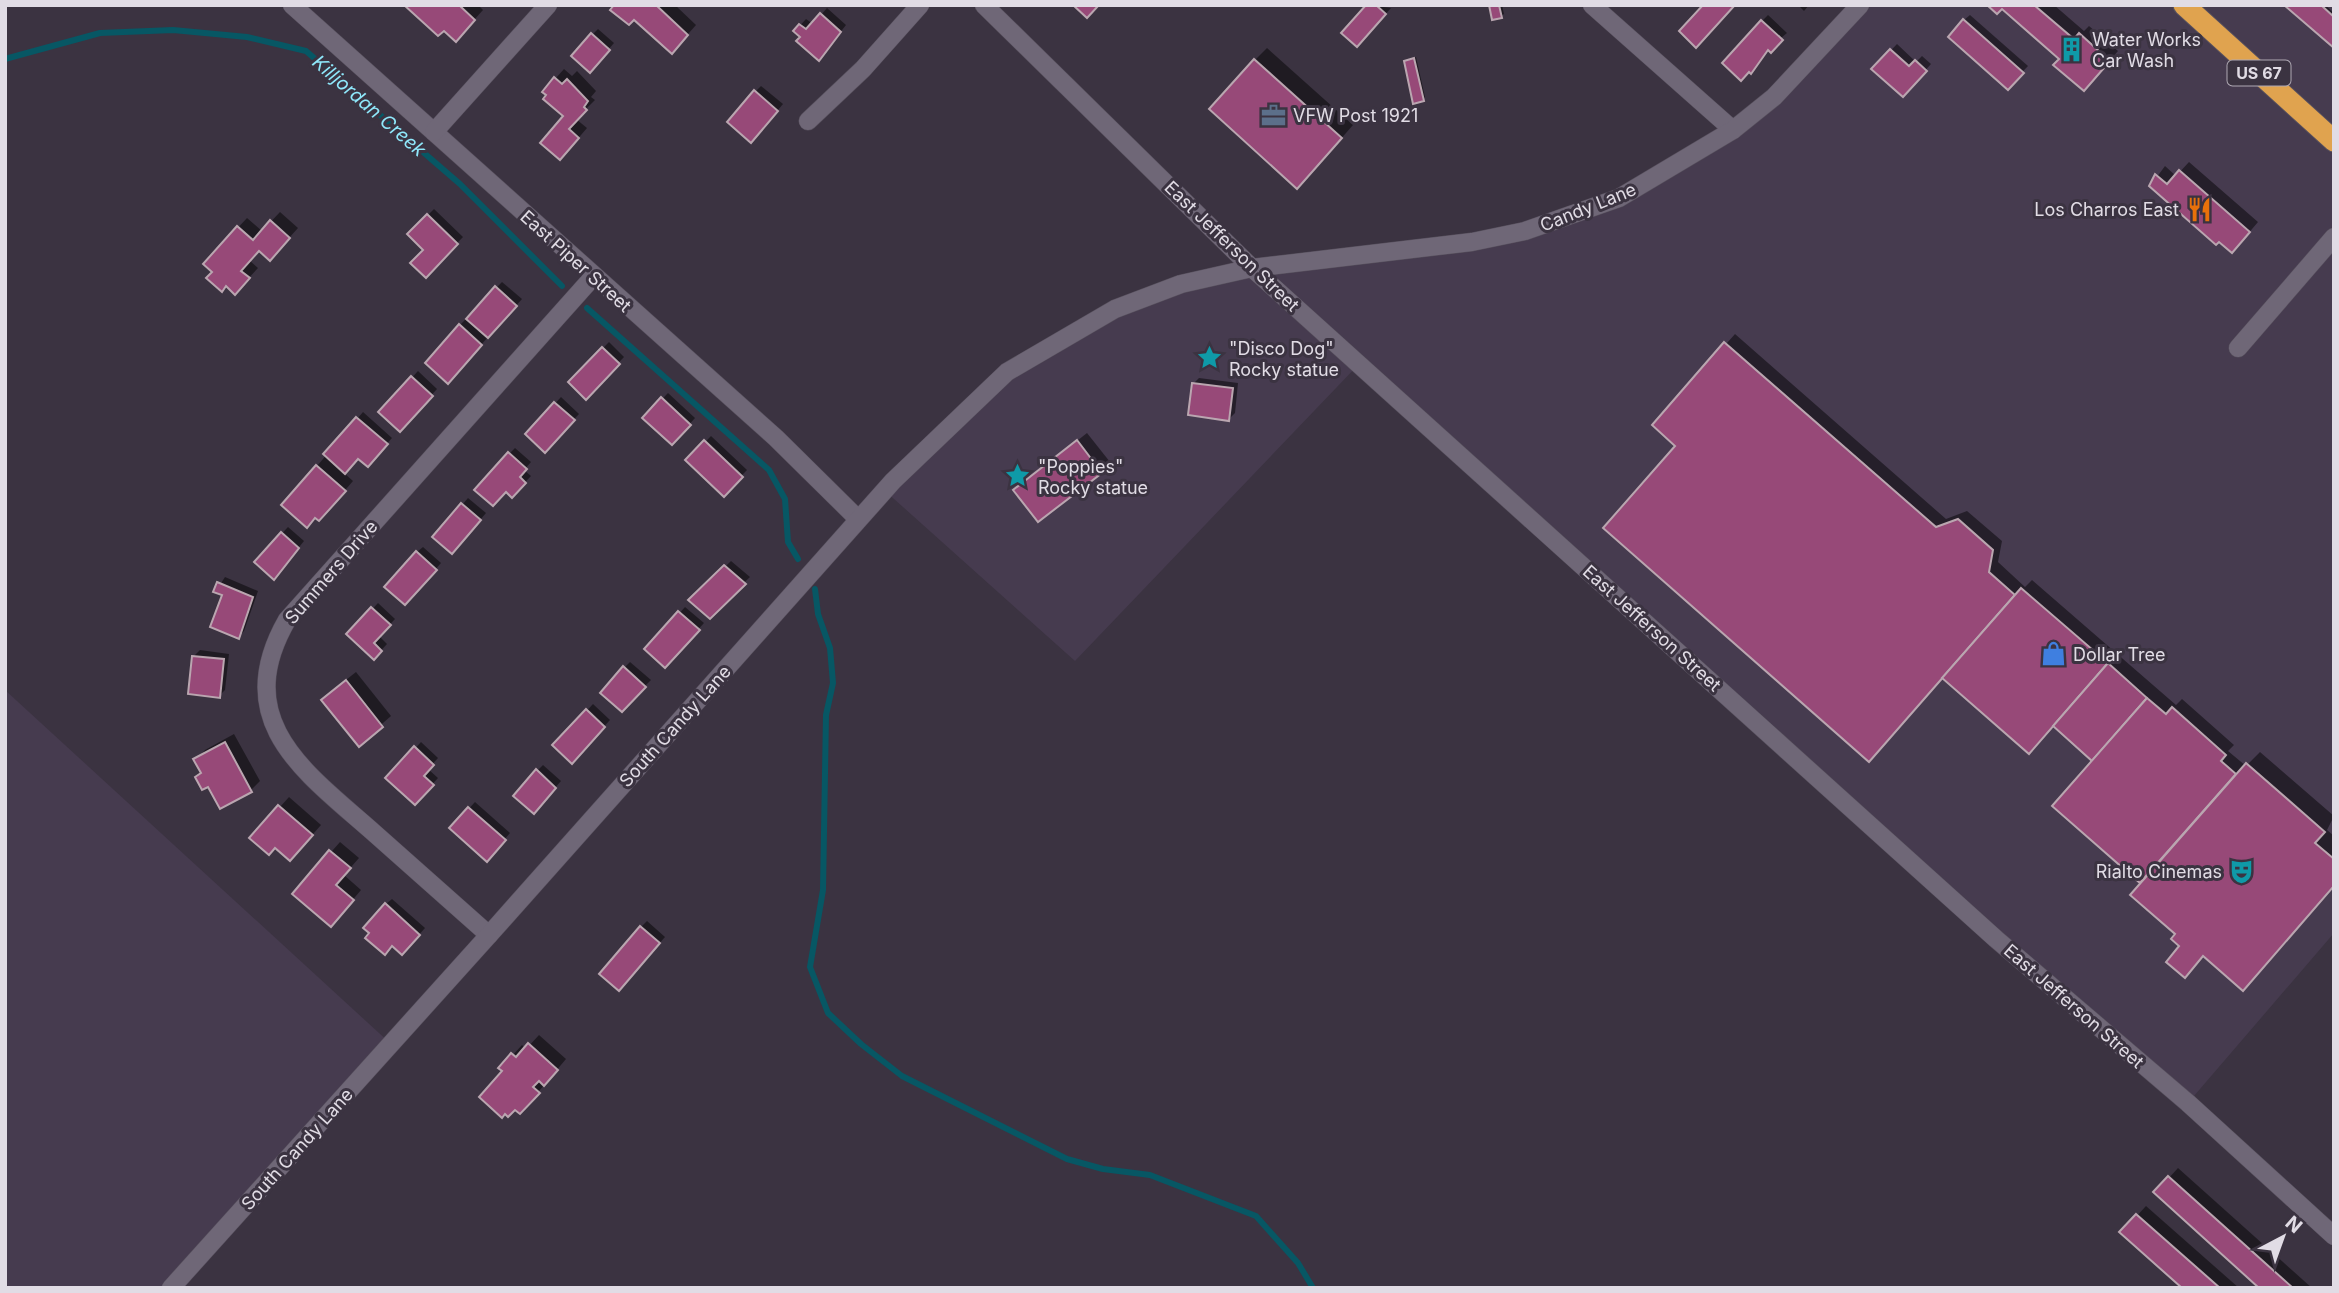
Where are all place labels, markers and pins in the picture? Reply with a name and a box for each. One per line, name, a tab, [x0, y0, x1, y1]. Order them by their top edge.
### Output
place label: Water Works Car Wash	[2092, 29, 2201, 71]
building icon: Water Works Car Wash	[2058, 35, 2086, 63]
office icon: VFW Post 1921	[1259, 101, 1287, 129]
place label: VFW Post 1921	[1293, 105, 1418, 126]
restaurant icon: Los Charros East	[2185, 195, 2213, 223]
place label: Los Charros East	[2034, 199, 2179, 220]
place label: "Disco Dog" Rocky statue	[1229, 338, 1339, 380]
place icon: "Disco Dog" Rocky statue	[1195, 344, 1223, 372]
place label: "Poppies" Rocky statue	[1038, 456, 1148, 498]
place icon: "Poppies" Rocky statue	[1004, 462, 1032, 490]
shop icon: Dollar Tree	[2039, 640, 2067, 668]
place label: Dollar Tree	[2073, 644, 2166, 665]
theatre icon: Rialto Cinemas	[2228, 857, 2256, 885]
place label: Rialto Cinemas	[2096, 861, 2222, 882]

